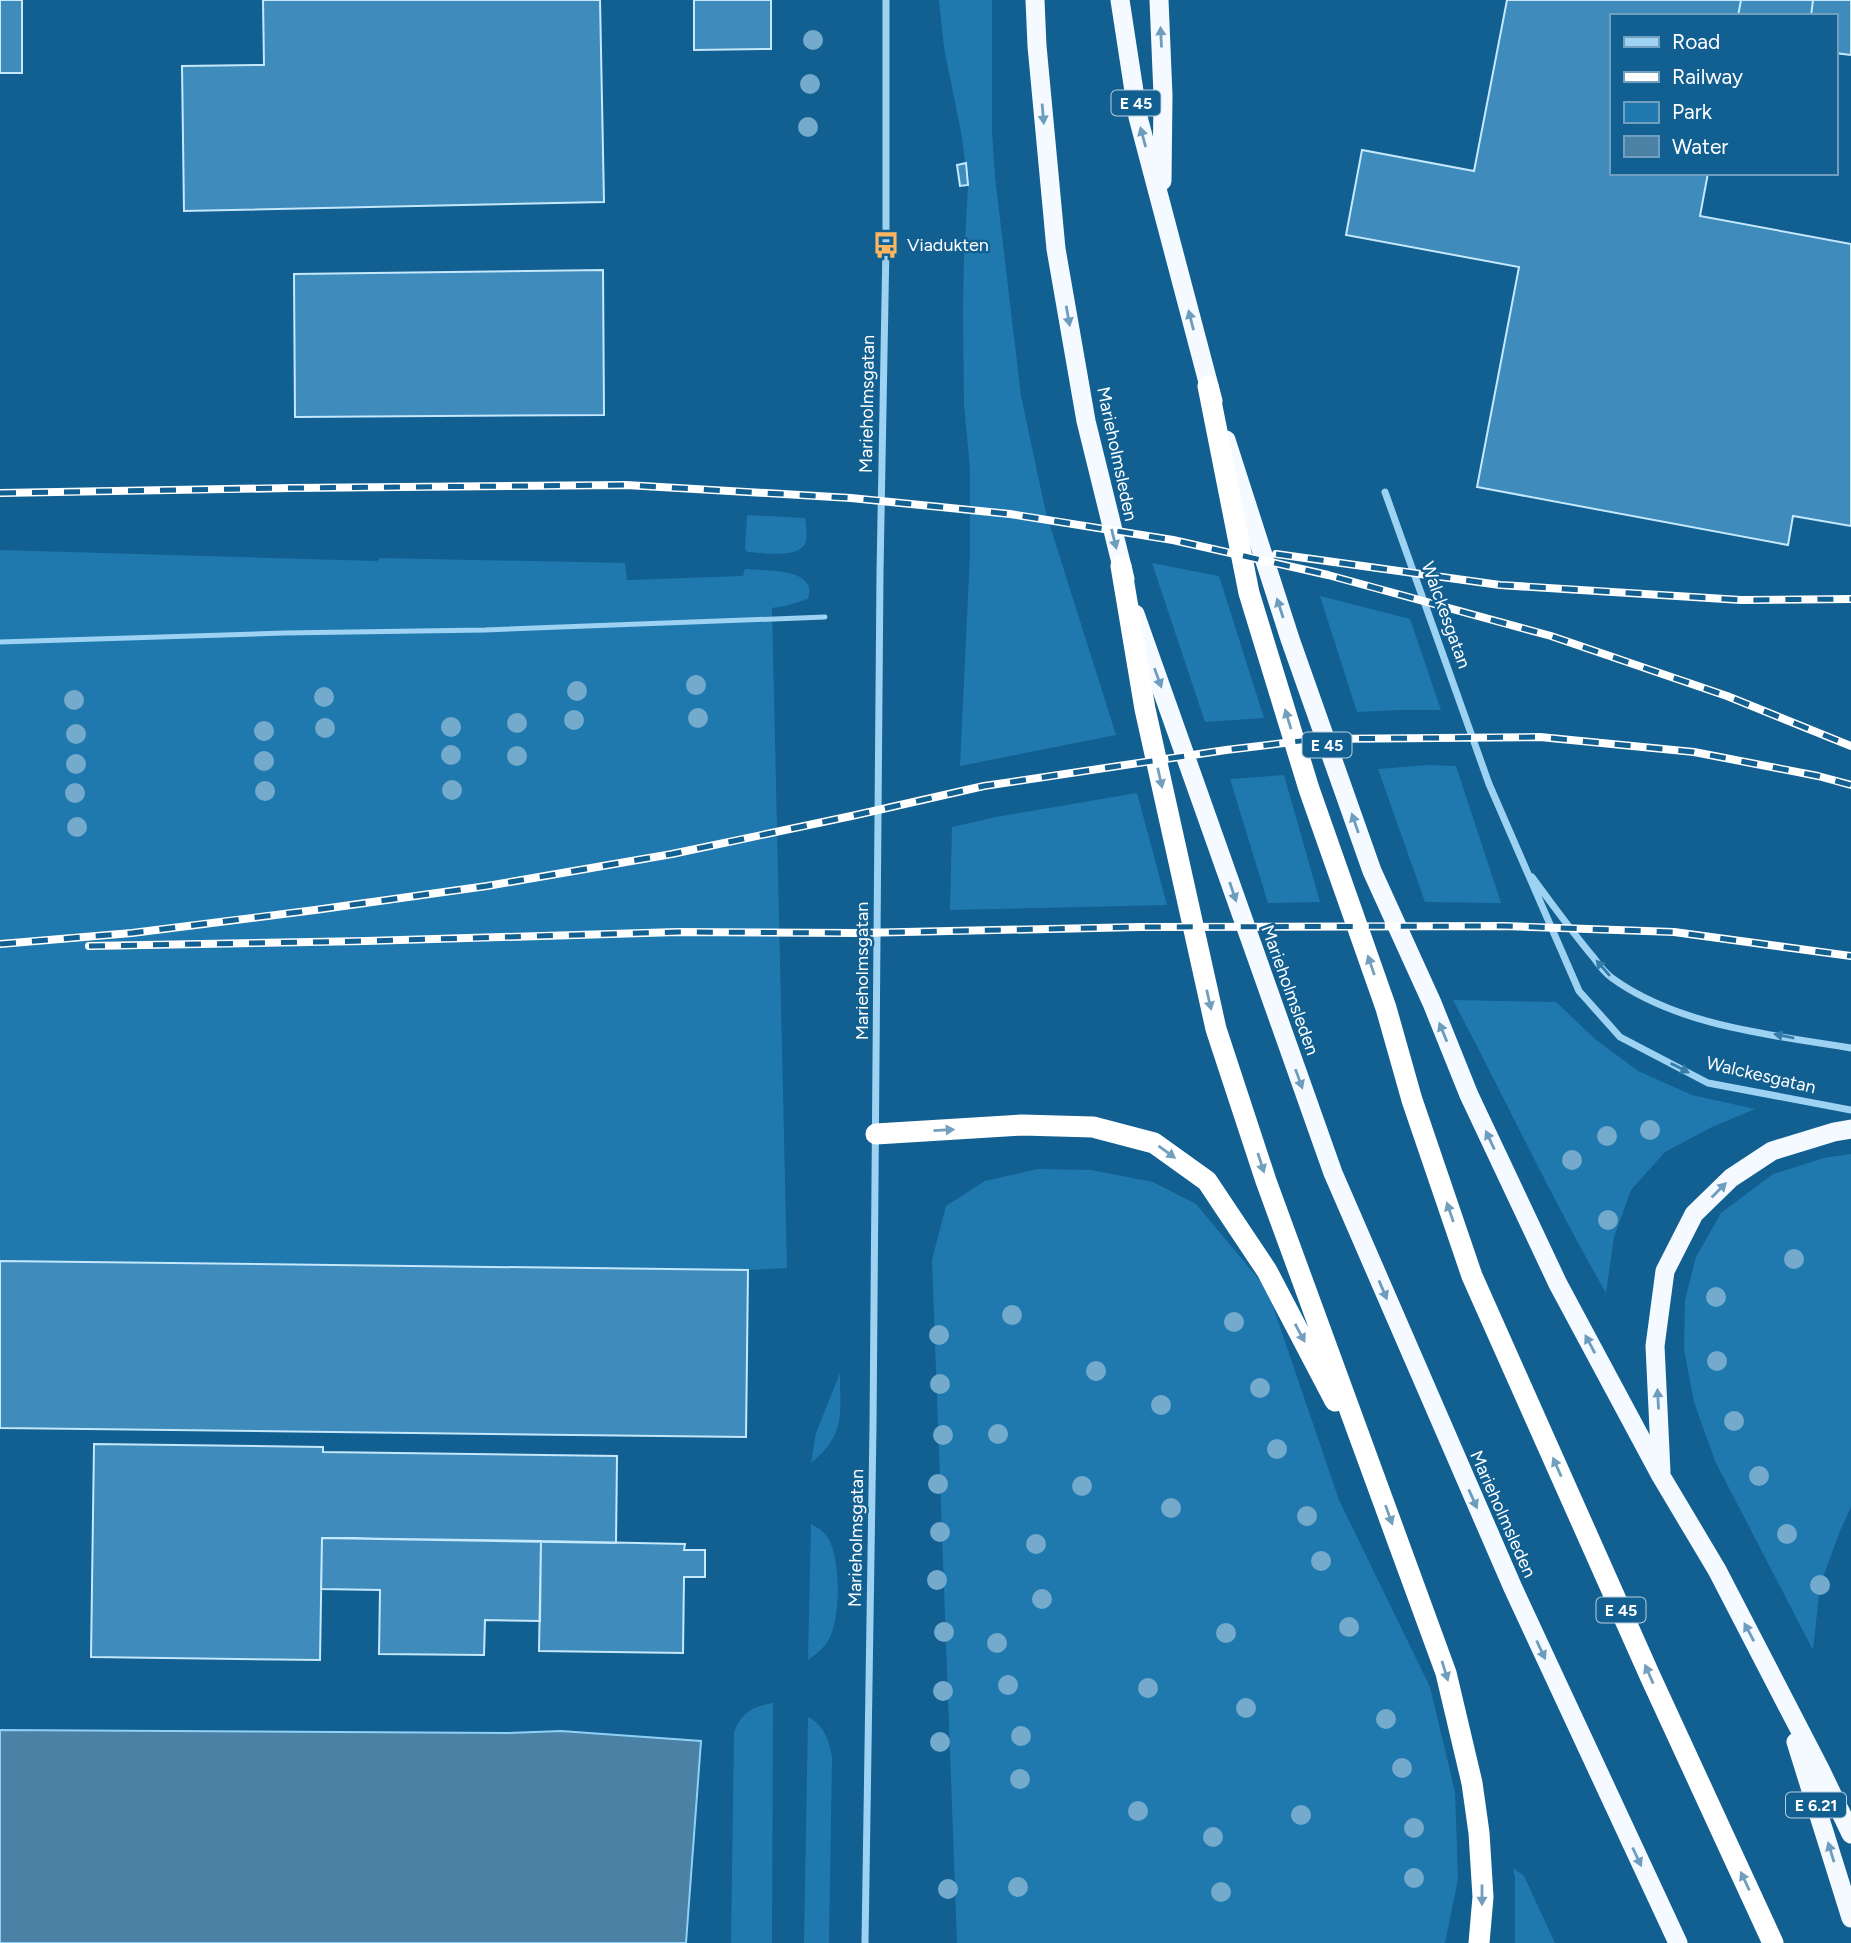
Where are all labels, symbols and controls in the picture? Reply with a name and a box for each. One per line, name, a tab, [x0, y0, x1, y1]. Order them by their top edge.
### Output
legend	[1610, 14, 1837, 175]
one-way arrow	[1155, 26, 1166, 48]
text: Road	[1672, 29, 1720, 54]
text: Railway	[1672, 64, 1743, 89]
road number: E 45	[1112, 90, 1160, 116]
text: Park	[1672, 99, 1713, 124]
one-way arrow	[1038, 103, 1049, 125]
one-way arrow	[1138, 127, 1148, 148]
text: Water	[1672, 134, 1728, 159]
bus stop icon: Viadukten	[871, 230, 901, 260]
place label: Viadukten	[907, 234, 989, 256]
one-way arrow	[1063, 305, 1074, 327]
one-way arrow	[1185, 309, 1196, 331]
street label: Marieholmsgatan	[855, 335, 879, 473]
street label: Marieholmsleden	[1092, 385, 1142, 523]
one-way arrow	[1109, 528, 1120, 550]
street label: Walckesgatan	[1417, 559, 1475, 671]
one-way arrow	[1274, 597, 1285, 618]
one-way arrow	[1152, 667, 1163, 688]
one-way arrow	[1282, 709, 1293, 730]
road number: E 45	[1302, 732, 1352, 758]
one-way arrow	[1155, 767, 1166, 789]
one-way arrow	[1349, 812, 1360, 833]
one-way arrow	[1228, 882, 1239, 903]
street label: Marieholmsgatan	[851, 902, 873, 1040]
street label: Marieholmsleden	[1256, 922, 1324, 1058]
one-way arrow	[1365, 954, 1376, 975]
one-way arrow	[1596, 960, 1611, 977]
one-way arrow	[1204, 989, 1215, 1011]
one-way arrow	[1438, 1021, 1449, 1042]
one-way arrow	[1773, 1031, 1795, 1042]
street label: Walckesgatan	[1704, 1052, 1818, 1098]
one-way arrow	[1670, 1062, 1690, 1074]
one-way arrow	[1294, 1068, 1305, 1089]
one-way arrow	[934, 1124, 956, 1135]
one-way arrow	[1484, 1130, 1495, 1150]
one-way arrow	[1158, 1145, 1176, 1159]
one-way arrow	[1256, 1153, 1266, 1174]
one-way arrow	[1710, 1182, 1727, 1198]
one-way arrow	[1444, 1201, 1455, 1222]
one-way arrow	[1377, 1280, 1389, 1300]
one-way arrow	[1294, 1323, 1305, 1343]
one-way arrow	[1584, 1334, 1596, 1354]
one-way arrow	[1652, 1388, 1663, 1410]
street label: Marieholmsleden	[1465, 1447, 1541, 1581]
one-way arrow	[1551, 1456, 1562, 1477]
street label: Marieholmsgatan	[844, 1469, 868, 1607]
one-way arrow	[1468, 1488, 1479, 1509]
one-way arrow	[1384, 1505, 1395, 1526]
road number: E 45	[1596, 1598, 1646, 1622]
one-way arrow	[1744, 1622, 1756, 1642]
one-way arrow	[1535, 1640, 1547, 1660]
one-way arrow	[1441, 1661, 1451, 1682]
one-way arrow	[1643, 1664, 1654, 1685]
road number: E 6.21	[1786, 1792, 1846, 1817]
one-way arrow	[1825, 1842, 1835, 1863]
one-way arrow	[1631, 1847, 1643, 1867]
one-way arrow	[1739, 1871, 1751, 1891]
one-way arrow	[1476, 1884, 1488, 1906]

